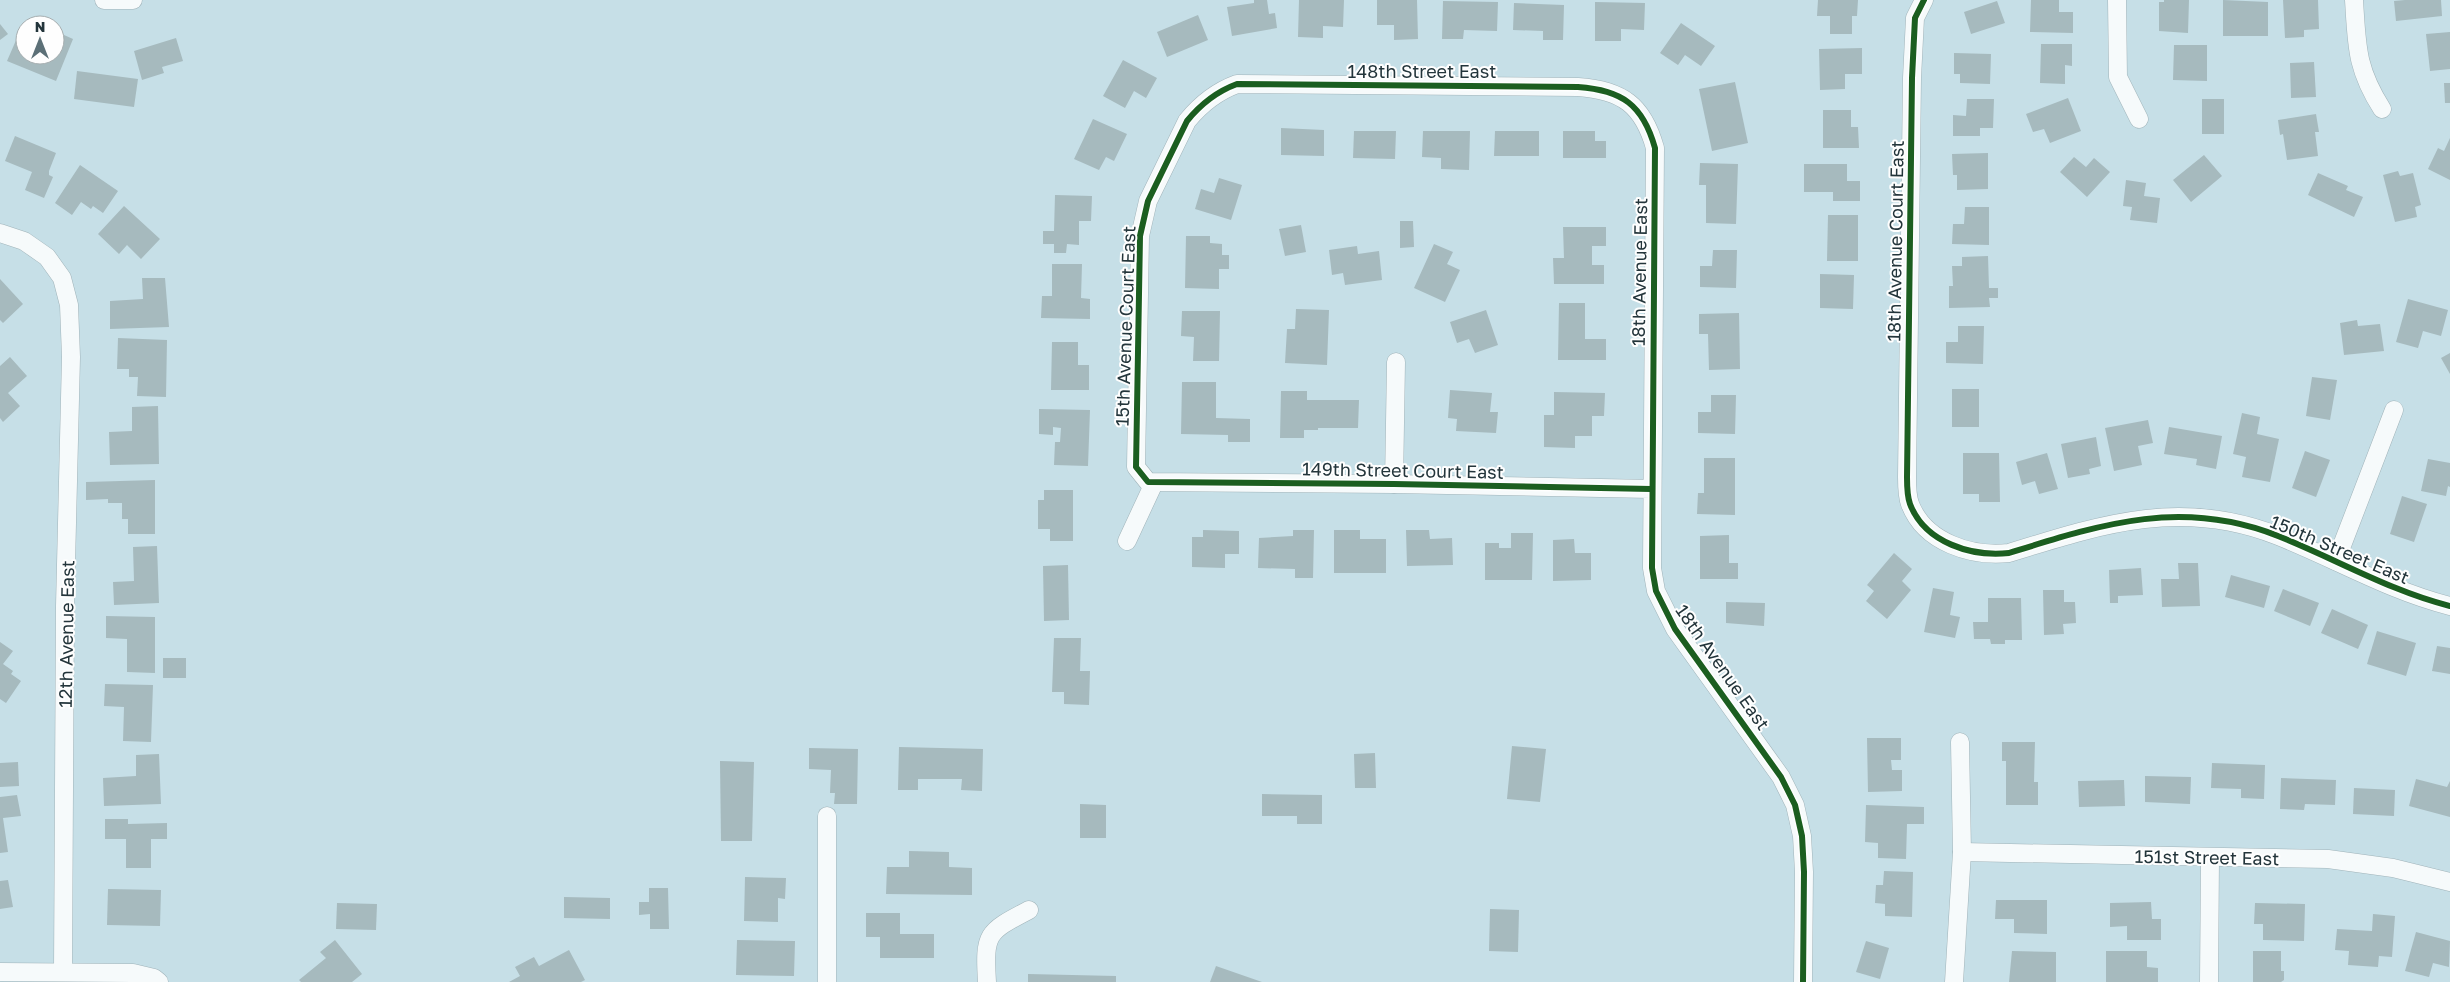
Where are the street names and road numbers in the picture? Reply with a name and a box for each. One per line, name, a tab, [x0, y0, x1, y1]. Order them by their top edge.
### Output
street label: 148th Street East	[1348, 60, 1496, 82]
street label: 18th Avenue Court East	[1882, 140, 1908, 342]
street label: 18th Avenue East	[1627, 198, 1651, 346]
street label: 15th Avenue Court East	[1111, 225, 1139, 427]
street label: 149th Street Court East	[1302, 457, 1504, 483]
street label: 150th Street East	[2267, 510, 2413, 588]
street label: 12th Avenue East	[54, 560, 78, 708]
street label: 18th Avenue East	[1671, 600, 1775, 734]
street label: 151st Street East	[2134, 845, 2280, 869]

